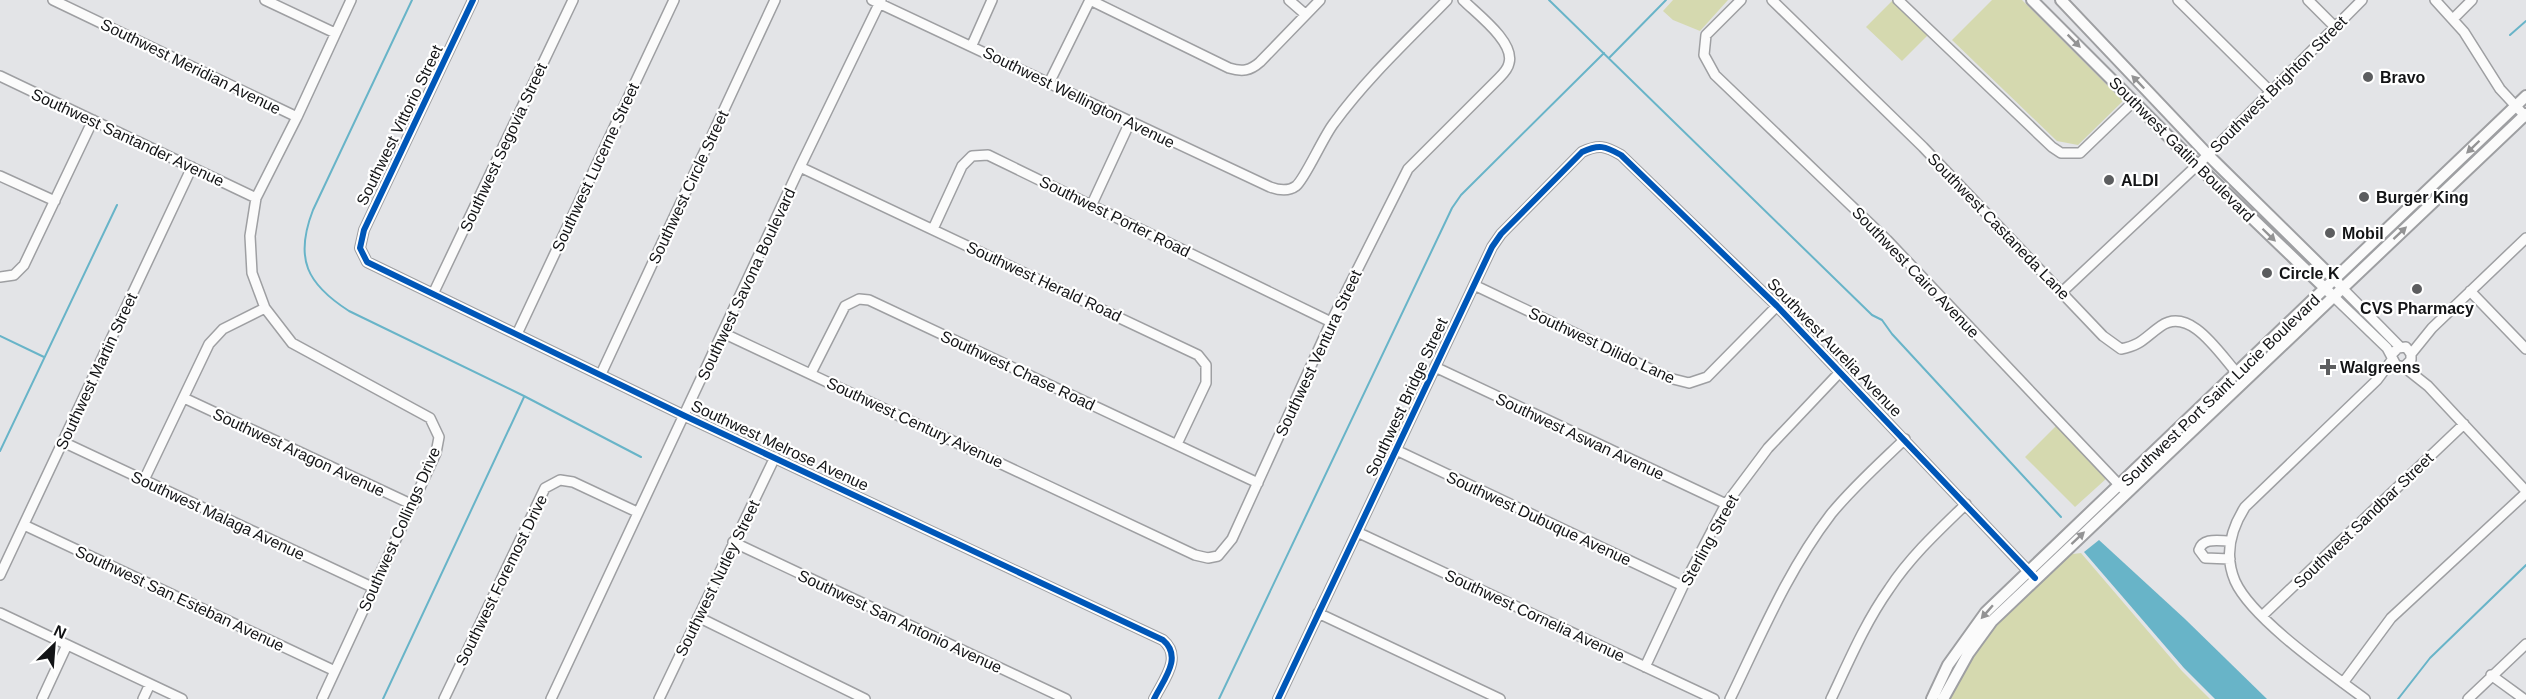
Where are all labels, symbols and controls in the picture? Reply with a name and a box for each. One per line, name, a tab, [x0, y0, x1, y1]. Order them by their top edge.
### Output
street label: Southwest Brighton Street	[2207, 12, 2350, 156]
street label: Southwest Meridian Avenue	[98, 15, 284, 118]
one-way arrow	[2066, 34, 2080, 48]
street label: Southwest Vittorio Street	[353, 42, 446, 208]
street label: Southwest Wellington Avenue	[980, 44, 1177, 151]
street label: Southwest Segovia Street	[457, 60, 550, 234]
place label: Bravo	[2380, 69, 2426, 86]
marker: Bravo	[2361, 70, 2375, 84]
street label: Southwest Gatlin Boulevard	[2106, 74, 2257, 225]
one-way arrow	[2132, 76, 2146, 90]
street label: Southwest Lucerne Street	[549, 80, 642, 254]
street label: Southwest Santander Avenue	[29, 85, 227, 190]
street label: Southwest Circle Street	[645, 107, 732, 267]
one-way arrow	[2466, 140, 2481, 154]
street label: Southwest Castaneda Lane	[1924, 150, 2073, 303]
place label: ALDI	[2121, 172, 2158, 189]
street label: Southwest Porter Road	[1037, 173, 1193, 260]
marker: ALDI	[2102, 173, 2116, 187]
street label: Southwest Savona Boulevard	[694, 185, 799, 383]
place label: Burger King	[2376, 189, 2468, 206]
marker: Burger King	[2357, 190, 2371, 204]
street label: Southwest Cairo Avenue	[1849, 204, 1983, 341]
place label: Mobil	[2342, 225, 2384, 242]
marker: Mobil	[2323, 226, 2337, 240]
one-way arrow	[2392, 226, 2407, 240]
one-way arrow	[2261, 228, 2276, 242]
street label: Southwest Herald Road	[964, 238, 1124, 325]
place label: Circle K	[2279, 265, 2340, 282]
marker: Circle K	[2260, 266, 2274, 280]
street label: Southwest Ventura Street	[1272, 267, 1365, 439]
street label: Southwest Aurelia Avenue	[1764, 275, 1905, 420]
marker: CVS Pharmacy	[2410, 282, 2424, 296]
street label: Southwest Martin Street	[53, 290, 140, 452]
street label: Southwest Port Saint Lucie Boulevard	[2118, 291, 2323, 490]
place label: CVS Pharmacy	[2360, 300, 2474, 317]
street label: Southwest Dilido Lane	[1526, 304, 1678, 387]
street label: Southwest Bridge Street	[1362, 315, 1451, 479]
street label: Southwest Chase Road	[938, 327, 1098, 414]
place label: Walgreens	[2340, 359, 2420, 376]
marker: Walgreens	[2321, 360, 2335, 374]
street label: Southwest Century Avenue	[824, 374, 1006, 471]
street label: Southwest Aswan Avenue	[1493, 390, 1667, 483]
street label: Southwest Melrose Avenue	[688, 397, 871, 494]
street label: Southwest Aragon Avenue	[210, 405, 387, 500]
street label: Southwest Collings Drive	[356, 444, 443, 614]
street label: Southwest Sandbar Street	[2290, 449, 2437, 591]
street label: Southwest Malaga Avenue	[128, 468, 307, 563]
street label: Southwest Dubuque Avenue	[1444, 468, 1634, 569]
street label: Sterling Street	[1677, 491, 1742, 589]
street label: Southwest Foremost Drive	[452, 492, 550, 669]
street label: Southwest Nutley Street	[672, 497, 763, 659]
one-way arrow	[2070, 531, 2085, 545]
street label: Southwest San Esteban Avenue	[73, 543, 287, 654]
street label: Southwest Cornelia Avenue	[1442, 566, 1627, 665]
street label: Southwest San Antonio Avenue	[795, 567, 1005, 676]
one-way arrow	[1981, 604, 1994, 619]
north arrow	[24, 615, 84, 675]
text: N	[51, 622, 69, 642]

